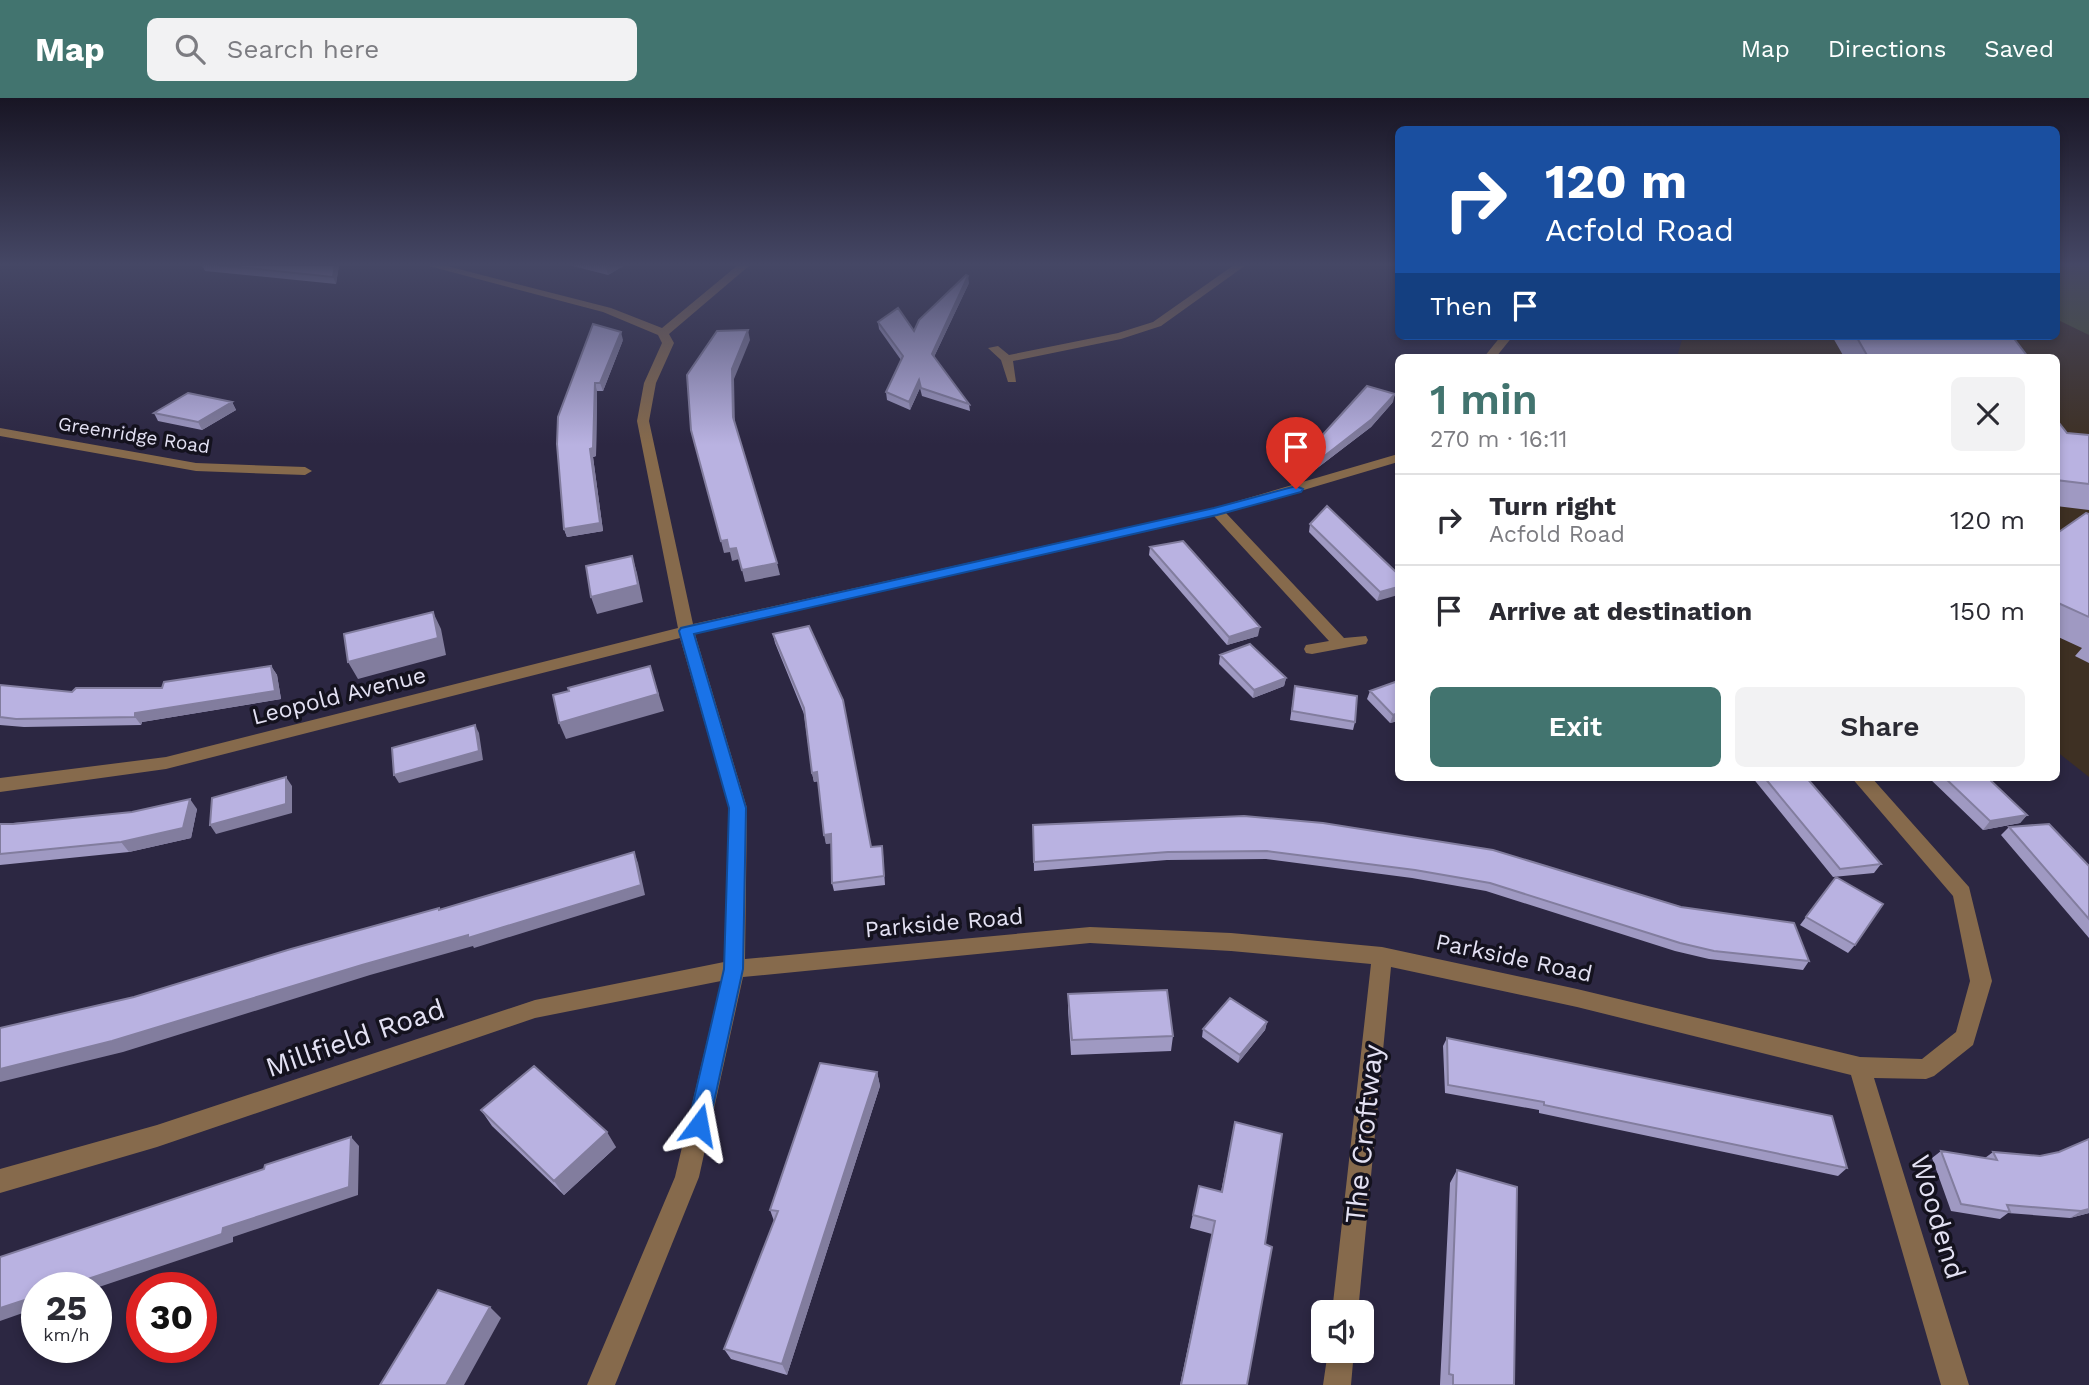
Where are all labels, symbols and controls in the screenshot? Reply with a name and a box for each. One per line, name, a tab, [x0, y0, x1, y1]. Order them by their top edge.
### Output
search box	[147, 18, 637, 81]
text: Map	[35, 30, 105, 69]
icon: search	[171, 30, 209, 68]
text: Search here	[227, 34, 379, 64]
text: Map	[1741, 35, 1790, 63]
text: Directions	[1828, 35, 1946, 63]
text: Saved	[1984, 35, 2054, 63]
text: 120 m	[1545, 152, 1687, 210]
icon: right	[1430, 154, 1521, 245]
text: Acfold Road	[1545, 211, 1734, 249]
icon: arrive	[1506, 287, 1544, 325]
text: Then	[1430, 291, 1492, 321]
text: 1 min	[1430, 375, 1538, 424]
button: close	[1951, 377, 2025, 451]
street label: Greenridge Road	[56, 412, 212, 458]
pin	[1266, 417, 1326, 489]
text: 270 m · 16:11	[1430, 426, 1568, 453]
icon: arrive	[1277, 428, 1315, 466]
text: Turn right	[1489, 491, 1616, 521]
icon: right	[1430, 501, 1468, 539]
text: 120 m	[1950, 505, 2025, 535]
text: Acfold Road	[1489, 521, 1625, 548]
icon: arrive	[1430, 592, 1468, 630]
text: Arrive at destination	[1489, 596, 1752, 626]
text: 150 m	[1950, 596, 2025, 626]
street label: Leopold Avenue	[249, 661, 429, 731]
button: Exit	[1430, 687, 1721, 767]
button: Share	[1735, 687, 2025, 767]
street label: Parkside Road	[864, 903, 1024, 943]
street label: Parkside Road	[1433, 928, 1595, 988]
street label: Millfield Road	[261, 992, 449, 1084]
street label: The Croftway	[1338, 1042, 1390, 1225]
position arrow	[662, 1088, 736, 1162]
street label: Woodend	[1903, 1151, 1973, 1283]
speed limit sign: 30	[126, 1272, 217, 1363]
text: 25	[46, 1287, 87, 1329]
map controls	[1311, 1300, 1374, 1363]
button: sound	[1311, 1300, 1374, 1363]
text: km/h	[43, 1324, 90, 1345]

